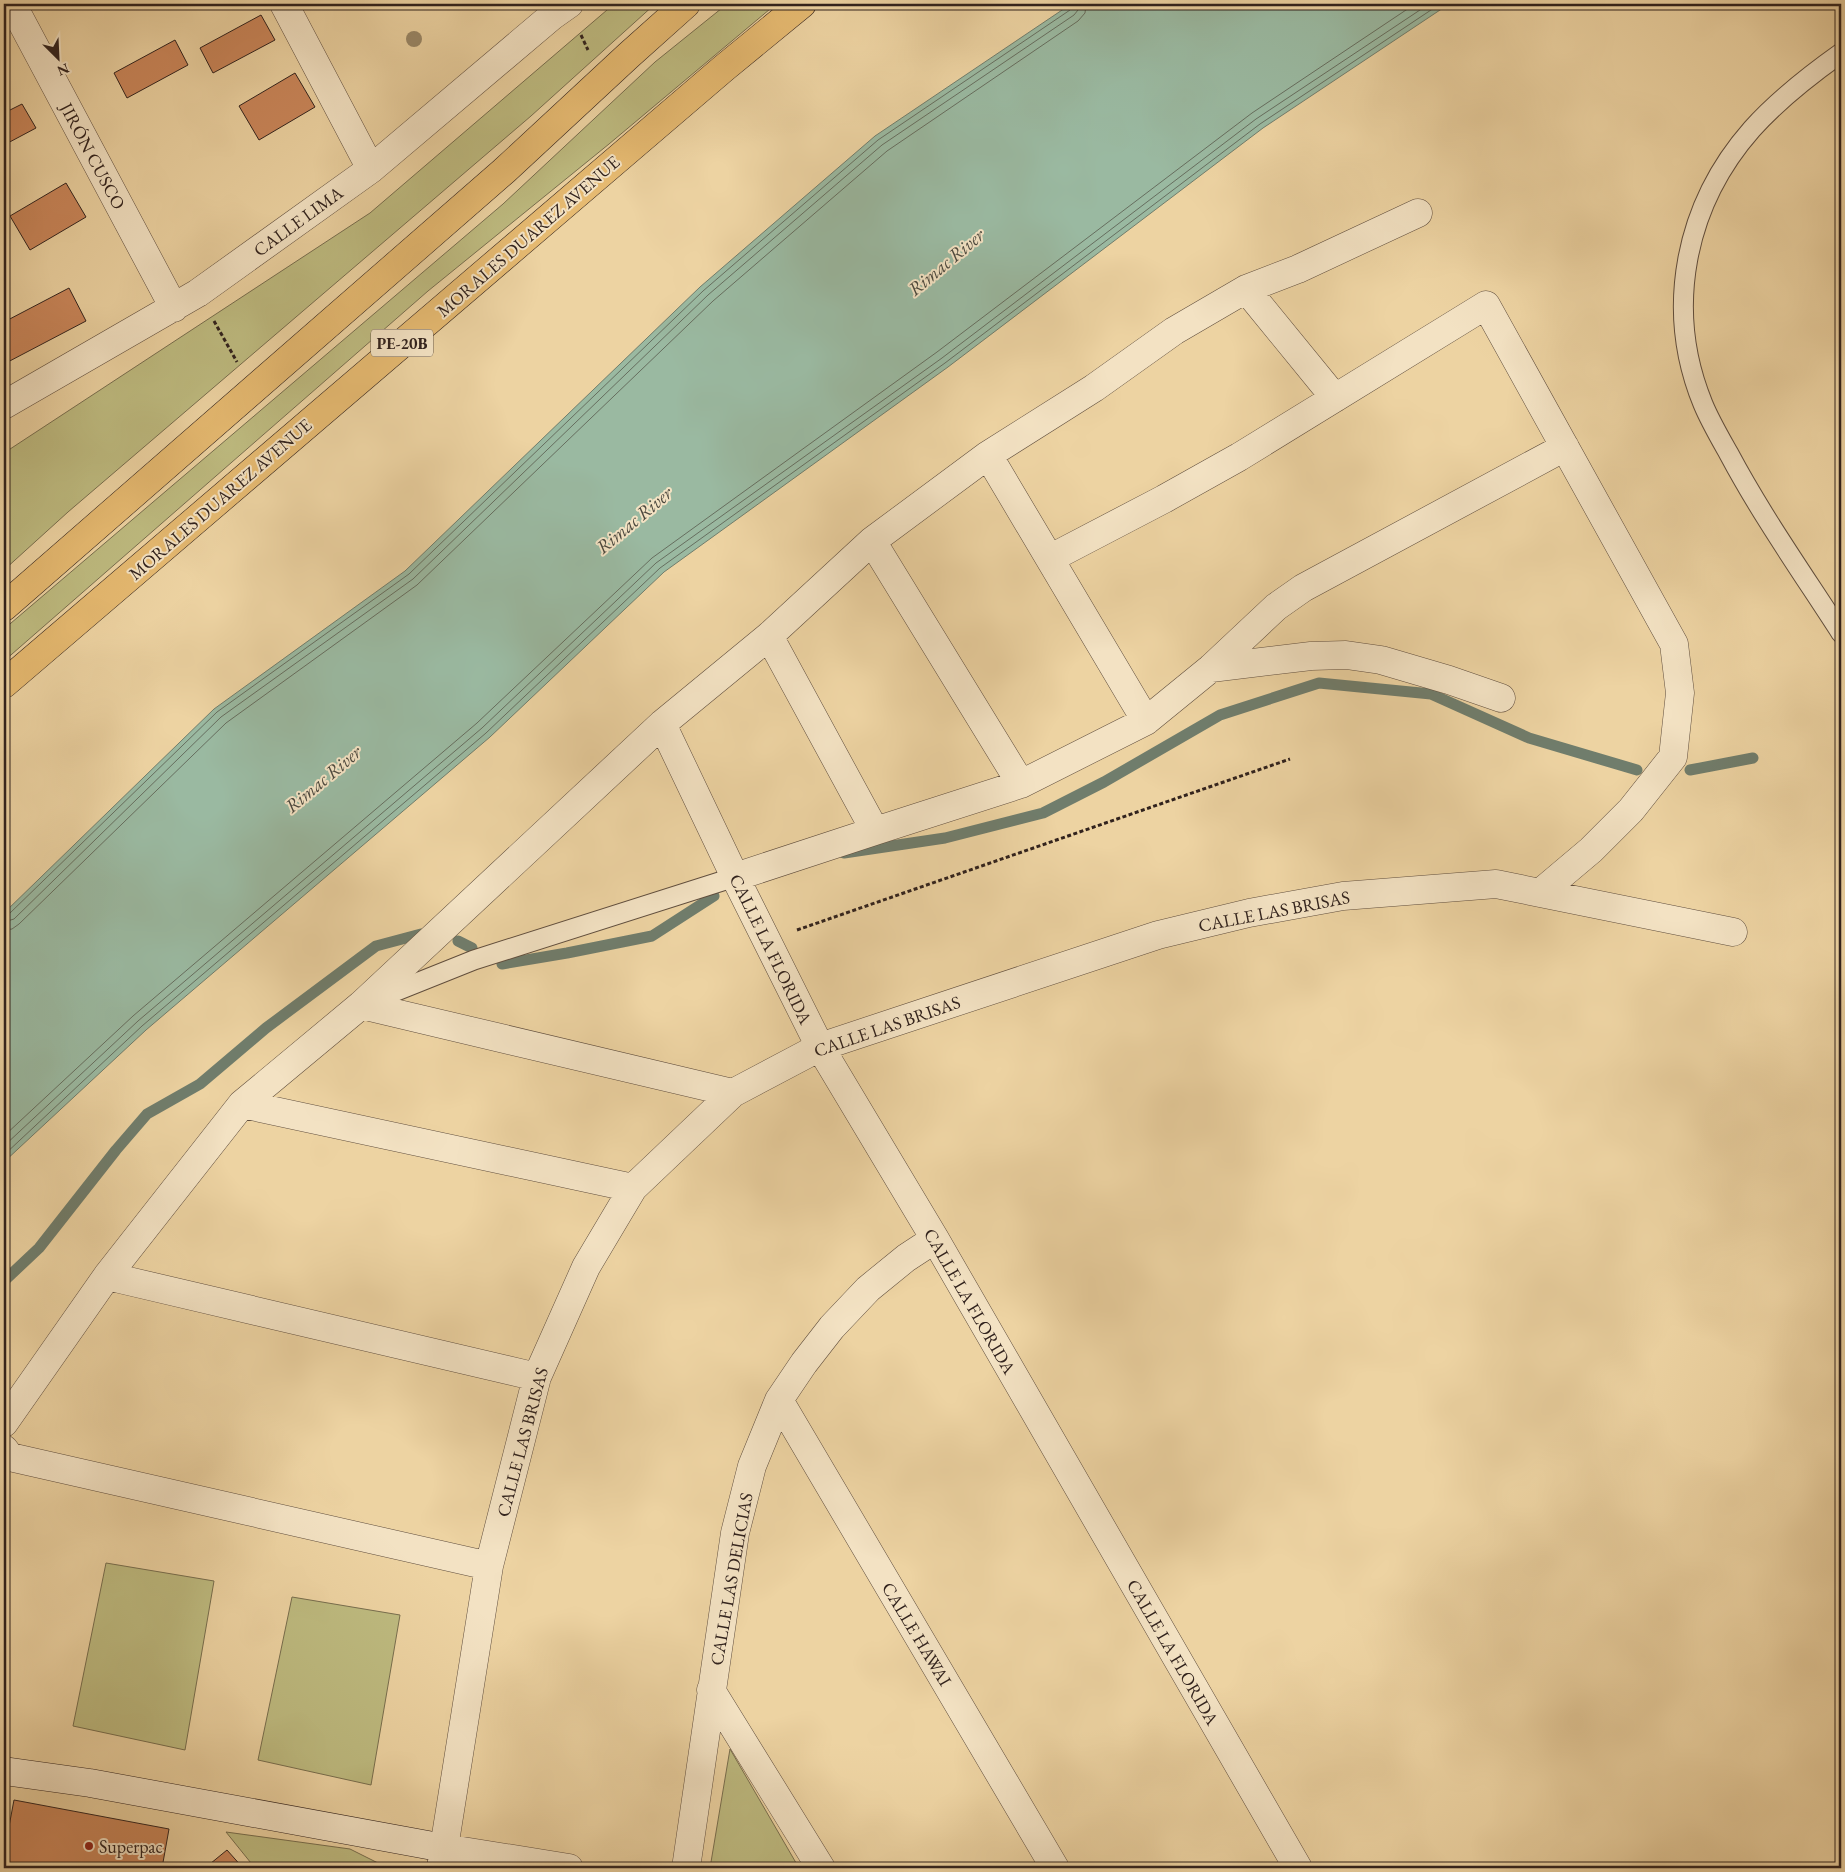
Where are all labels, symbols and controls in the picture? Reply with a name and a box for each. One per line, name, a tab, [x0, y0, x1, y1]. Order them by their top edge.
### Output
north arrow	[32, 32, 82, 82]
text: N	[54, 59, 72, 81]
street label: JIRÓN CUSCO	[54, 97, 131, 213]
street label: MORALES DUAREZ AVENUE	[432, 150, 624, 322]
street label: CALLE LIMA	[249, 180, 348, 261]
water label: Rimac River	[903, 222, 990, 301]
road number: PE-20B	[371, 329, 433, 356]
street label: MORALES DUAREZ AVENUE	[124, 413, 316, 585]
water label: Rimac River	[591, 480, 678, 559]
water label: Rimac River	[280, 739, 367, 818]
street label: CALLE LA FLORIDA	[725, 870, 818, 1028]
street label: CALLE LAS BRISAS	[1196, 885, 1352, 937]
street label: CALLE LAS BRISAS	[811, 990, 963, 1062]
street label: CALLE LA FLORIDA	[919, 1224, 1021, 1378]
street label: CALLE LAS BRISAS	[491, 1365, 553, 1519]
street label: CALLE LAS DELICIAS	[704, 1491, 758, 1667]
street label: CALLE LA FLORIDA	[1122, 1575, 1224, 1729]
street label: CALLE HAWAI	[877, 1578, 957, 1690]
place label: Superpac	[99, 1835, 163, 1858]
marker: Superpac	[83, 1840, 95, 1852]

